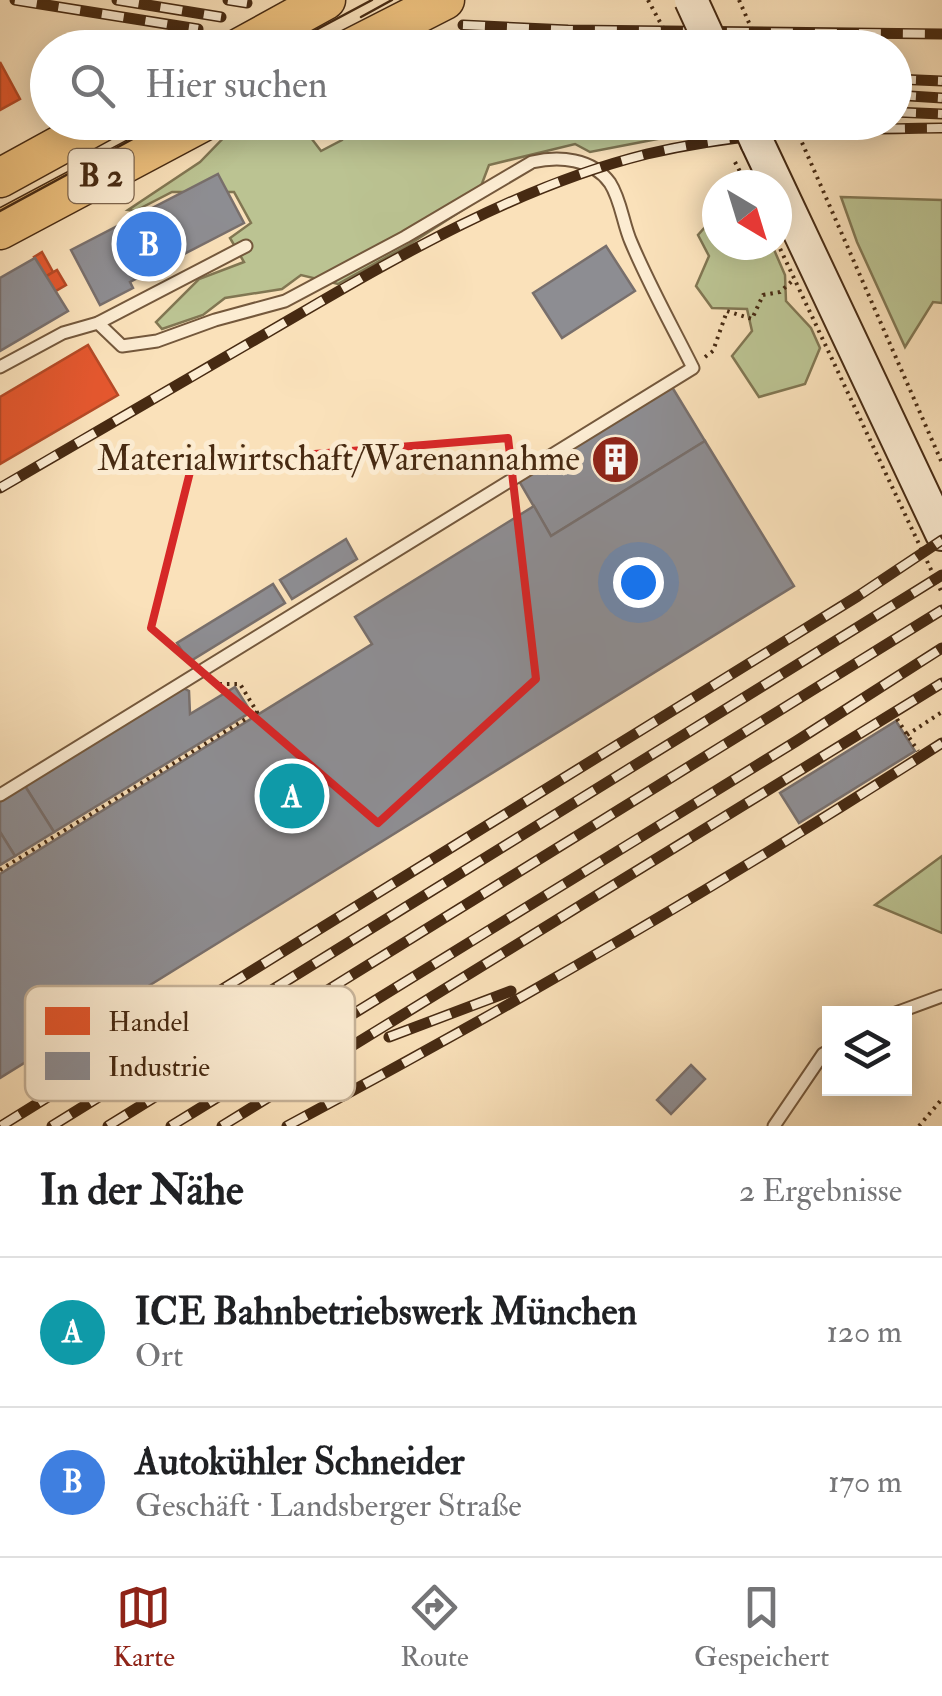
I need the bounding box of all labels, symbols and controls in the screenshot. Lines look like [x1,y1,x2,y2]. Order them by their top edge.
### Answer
search box [30,30,912,140]
icon: search [65,58,120,113]
text: Hier suchen [145,61,328,109]
road number: B 2 [68,149,134,203]
north arrow [702,170,792,260]
pin: B [116,206,182,282]
building icon: Materialwirtschaft/Warenannahme [589,433,641,485]
place label: Materialwirtschaft/Warenannahme [97,437,580,481]
your location [613,557,664,608]
pin: A [260,758,324,834]
legend [25,986,355,1101]
text: Handel [108,1005,189,1040]
map controls [822,1006,912,1096]
button: layers [822,1006,912,1096]
text: Industrie [108,1050,210,1085]
text: In der Nähe [40,1165,244,1217]
text: 2 Ergebnisse [739,1171,902,1211]
text: ICE Bahnbetriebswerk München [135,1288,637,1336]
text: A [62,1312,83,1352]
text: 120 m [826,1312,902,1352]
text: Ort [135,1336,183,1376]
text: Autokühler Schneider [135,1438,465,1486]
text: B [62,1462,83,1502]
text: 170 m [828,1462,902,1502]
text: Geschäft · Landsberger Straße [135,1486,522,1526]
tab: Karte [113,1580,175,1675]
tab: Route [400,1580,469,1675]
tab: Gespeichert [694,1580,829,1675]

